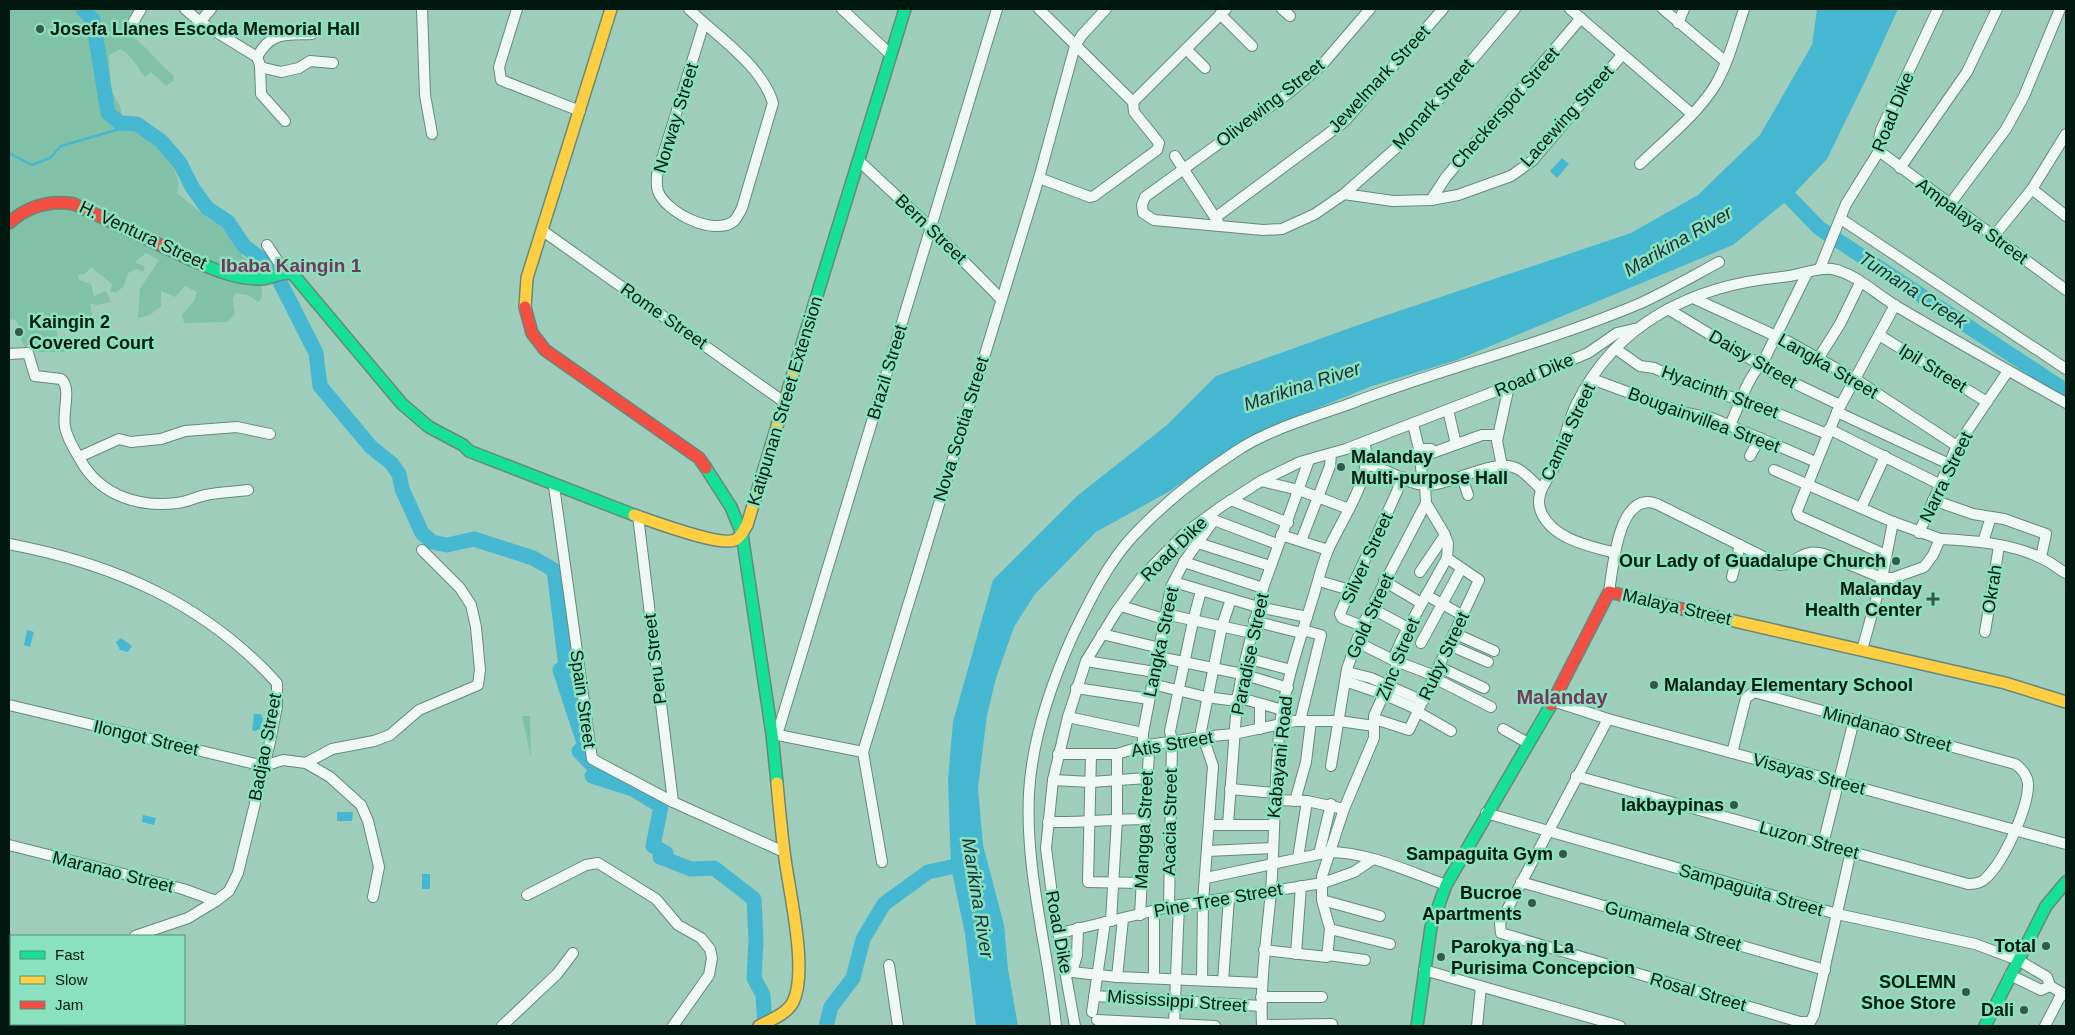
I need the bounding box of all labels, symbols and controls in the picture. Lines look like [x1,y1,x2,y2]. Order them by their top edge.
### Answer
place label: Josefa Llanes Escoda Memorial Hall [50,19,360,39]
street label: Jewelmark Street [1324,21,1434,137]
marker: Josefa Llanes Escoda Memorial Hall [34,23,46,35]
street label: Checkerspot Street [1447,43,1563,173]
street label: Olivewing Street [1212,55,1328,151]
street label: Monark Street [1388,55,1478,153]
street label: Norway Street [650,61,702,175]
street label: Lacewing Street [1516,61,1618,171]
street label: Road Dike [1868,69,1918,155]
street label: Ampalaya Street [1912,174,2032,268]
street label: Bern Street [891,190,971,268]
street label: H. Ventura Street [76,197,210,273]
water label: Marikina River [1620,201,1736,280]
water label: Tumana Creek [1855,247,1972,333]
district label: Ibaba Kaingin 1 [221,255,362,276]
street label: Rome Street [617,279,711,353]
street label: Katipunan Street Extension [744,294,826,508]
place label: Kaingin 2 Covered Court [29,312,154,353]
street label: Brazil Street [863,322,911,422]
marker: Kaingin 2 Covered Court [13,326,25,338]
street label: Daisy Street [1706,326,1800,392]
street label: Langka Street [1774,329,1882,403]
street label: Ipil Street [1895,339,1971,397]
street label: Road Dike [1491,349,1577,401]
street label: Nova Scotia Street [929,354,993,504]
water label: Marikina River [1241,357,1364,415]
street label: Hyacinth Street [1659,362,1781,422]
street label: Camia Street [1537,380,1599,484]
street label: Bougainvillea Street [1625,383,1783,457]
street label: Narra Street [1916,429,1976,525]
place label: Malanday Multi-purpose Hall [1351,447,1508,488]
marker: Malanday Multi-purpose Hall [1335,461,1347,473]
street label: Silver Street [1337,509,1397,607]
street label: Road Dike [1137,513,1211,585]
place label: Our Lady of Guadalupe Church [1619,551,1886,571]
marker: Our Lady of Guadalupe Church [1890,555,1902,567]
street label: Okrah [1978,563,2006,615]
street label: Gold Street [1342,570,1398,662]
place label: Malanday Health Center [1805,579,1922,620]
street label: Langka Street [1140,585,1182,699]
street label: Malaya Street [1621,585,1733,629]
street label: Paradise Street [1227,591,1273,717]
marker: Malanday Health Center [1926,592,1940,606]
street label: Ruby Street [1415,609,1473,703]
street label: Peru Street [640,613,670,705]
street label: Zinc Street [1372,615,1424,703]
street label: Spain Street [566,649,600,749]
place label: Malanday Elementary School [1664,675,1913,695]
marker: Malanday Elementary School [1648,679,1660,691]
district label: Malanday [1516,686,1608,708]
street label: Badjao Street [245,692,285,802]
street label: Kabayani Road [1264,695,1296,819]
street label: Mindanao Street [1821,702,1953,756]
street label: Ilongot Street [92,716,200,760]
street label: Atis Street [1129,727,1215,761]
street label: Visayas Street [1751,749,1867,799]
street label: Acacia Street [1159,768,1181,876]
street label: Mangga Street [1131,771,1157,889]
place label: lakbaypinas [1621,795,1724,815]
marker: lakbaypinas [1728,799,1740,811]
street label: Luzon Street [1757,817,1861,863]
water label: Marikina River [958,836,998,960]
place label: Sampaguita Gym [1406,844,1553,864]
street label: Maranao Street [50,847,176,897]
marker: Sampaguita Gym [1557,848,1569,860]
street label: Sampaguita Street [1677,860,1825,920]
street label: Pine Tree Street [1152,879,1284,921]
place label: Bucroe Apartments [1422,883,1522,924]
street label: Road Dike [1042,889,1076,975]
marker: Bucroe Apartments [1526,897,1538,909]
street label: Gumamela Street [1602,897,1744,955]
legend [10,935,185,1025]
place label: Total [1994,936,2036,956]
place label: Parokya ng La Purisima Concepcion [1451,937,1635,978]
marker: Total [2040,940,2052,952]
text: Fast [55,946,85,963]
marker: Parokya ng La Purisima Concepcion [1435,951,1447,963]
street label: Rosal Street [1648,969,1748,1015]
text: Slow [55,971,88,988]
place label: SOLEMN Shoe Store [1861,972,1956,1013]
street label: Mississippi Street [1106,986,1248,1016]
marker: SOLEMN Shoe Store [1960,986,1972,998]
text: Jam [55,996,83,1013]
place label: Dali [1981,1000,2014,1020]
marker: Dali [2018,1004,2030,1016]

